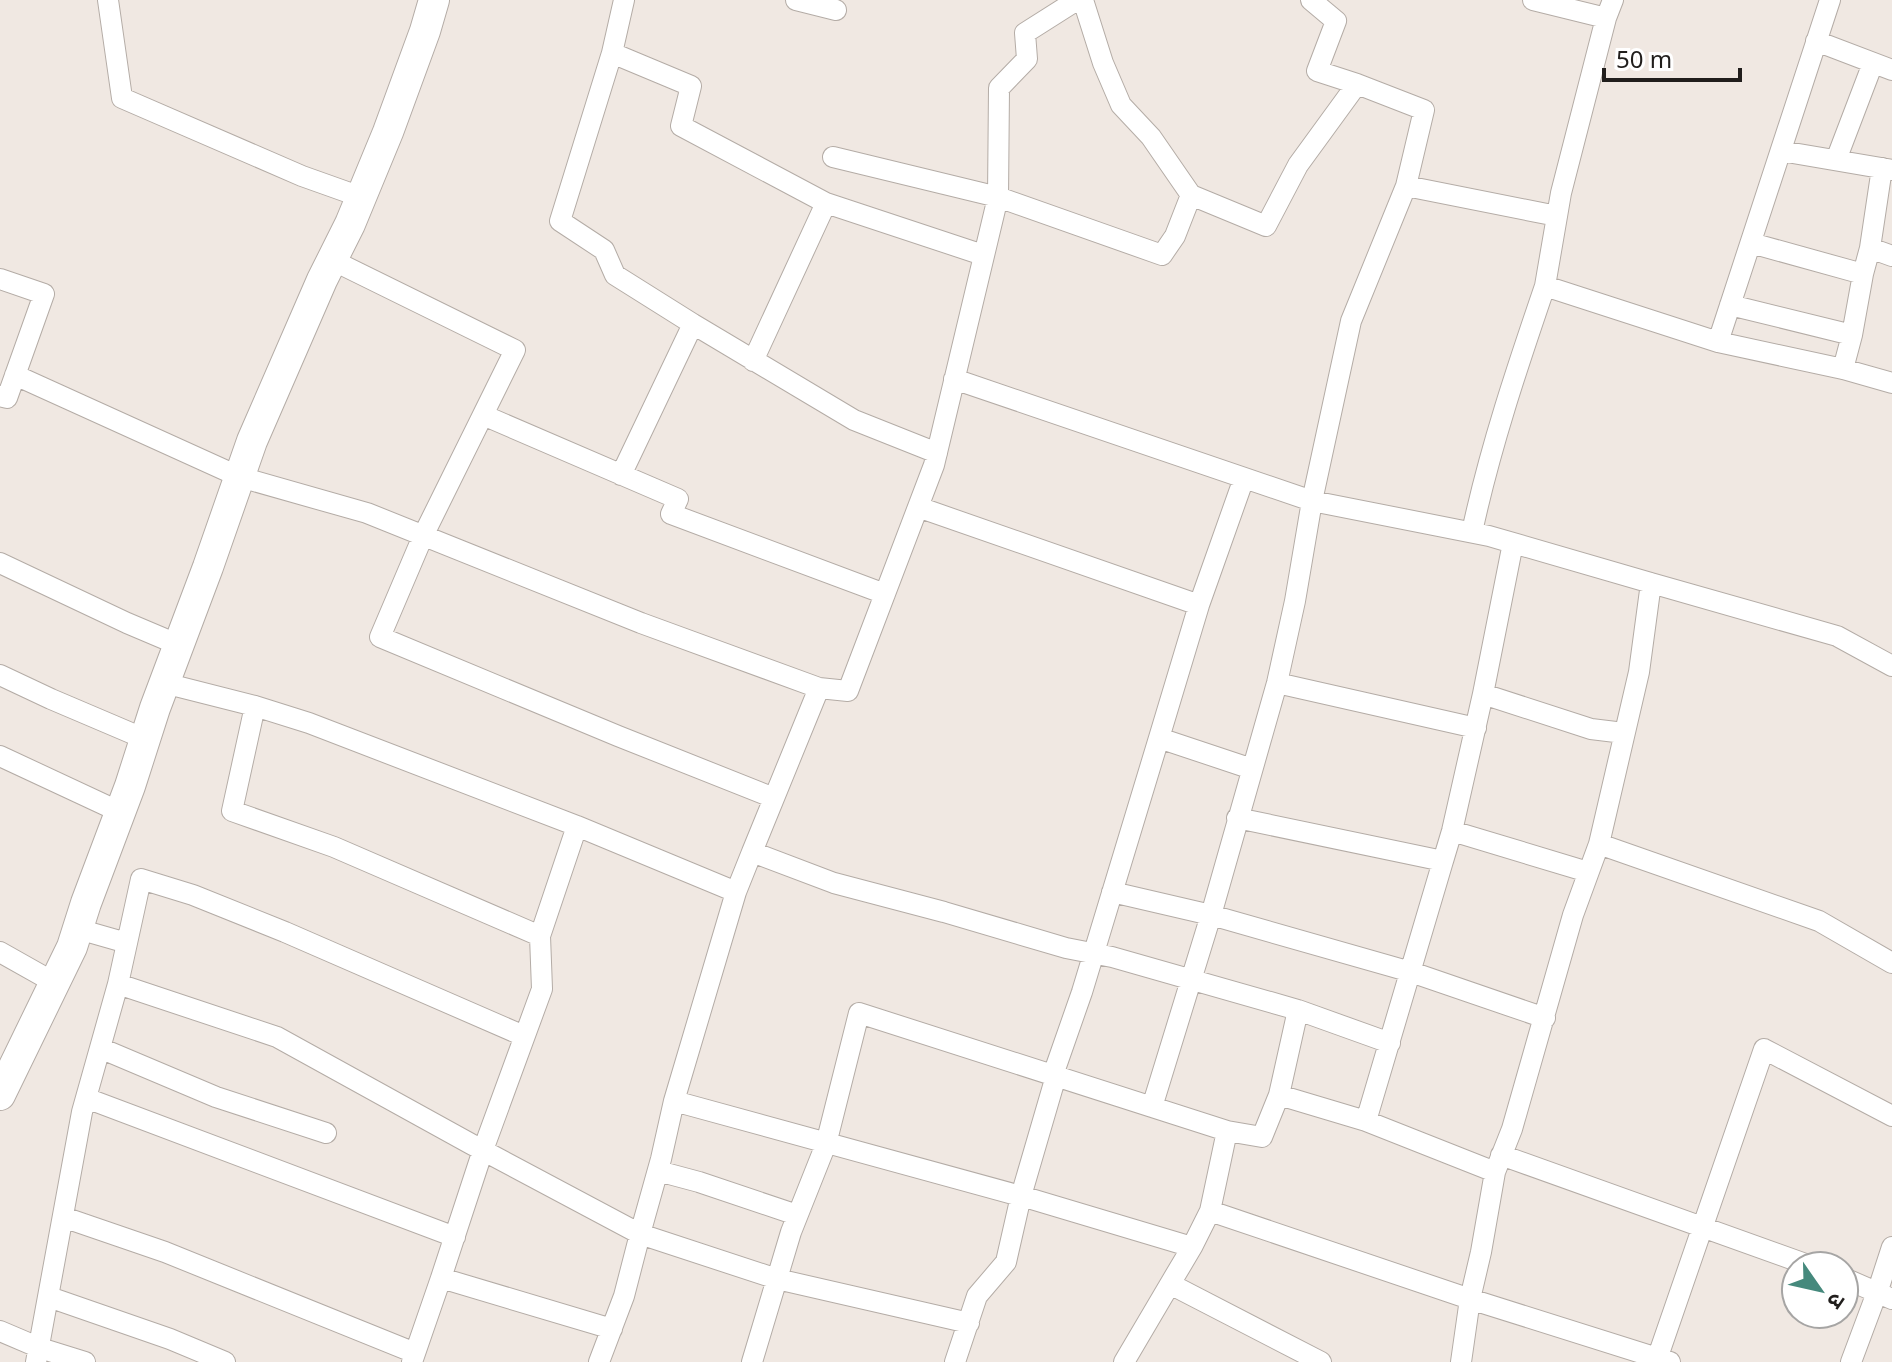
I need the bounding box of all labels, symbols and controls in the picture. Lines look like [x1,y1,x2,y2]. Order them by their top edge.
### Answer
scale bar [1604,32,1740,82]
text: 50 m [1616,42,1672,75]
north arrow [1780,1250,1860,1330]
text: उ [1821,1288,1853,1316]

